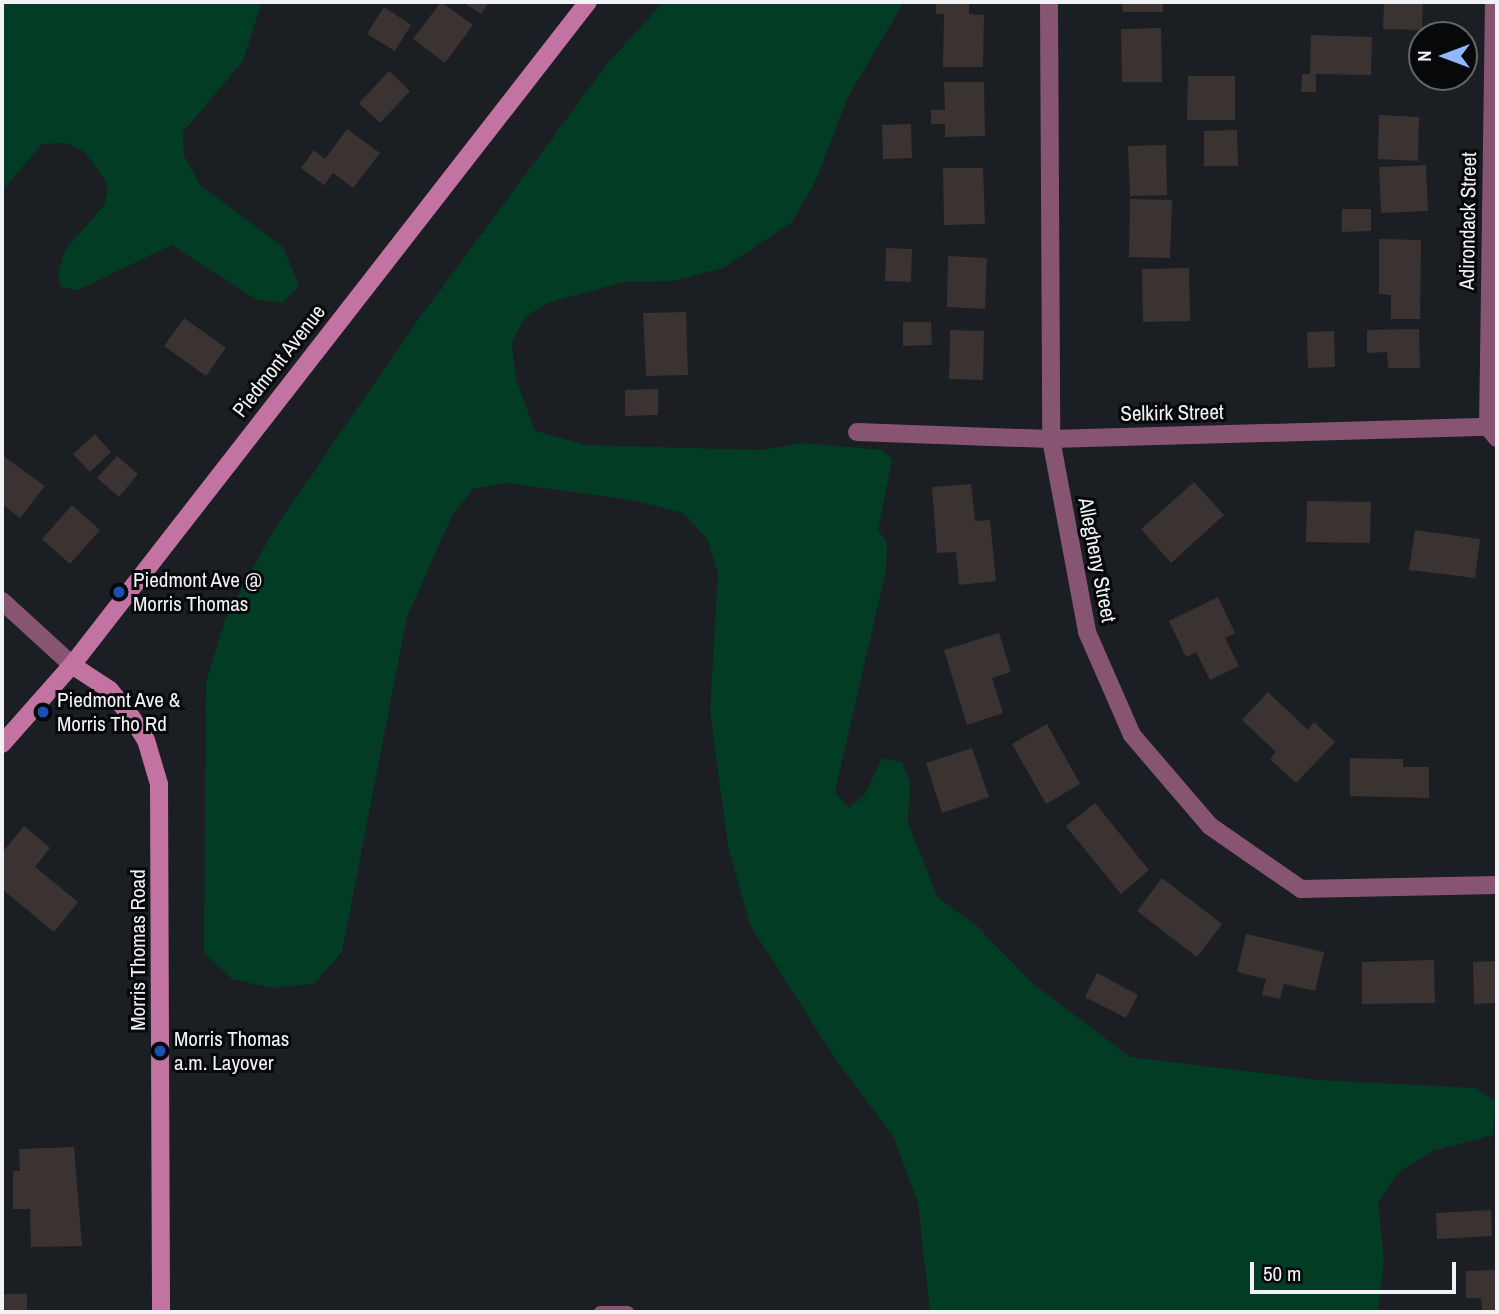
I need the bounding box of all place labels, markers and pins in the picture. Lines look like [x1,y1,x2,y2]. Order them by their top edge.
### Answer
place label: Piedmont Ave @ Morris Thomas [133,567,263,617]
marker: Piedmont Ave @ Morris Thomas [111,584,127,600]
place label: Piedmont Ave & Morris Tho Rd [57,687,181,737]
marker: Piedmont Ave & Morris Tho Rd [35,704,51,720]
place label: Morris Thomas a.m. Layover [174,1026,290,1076]
marker: Morris Thomas a.m. Layover [152,1043,168,1059]

